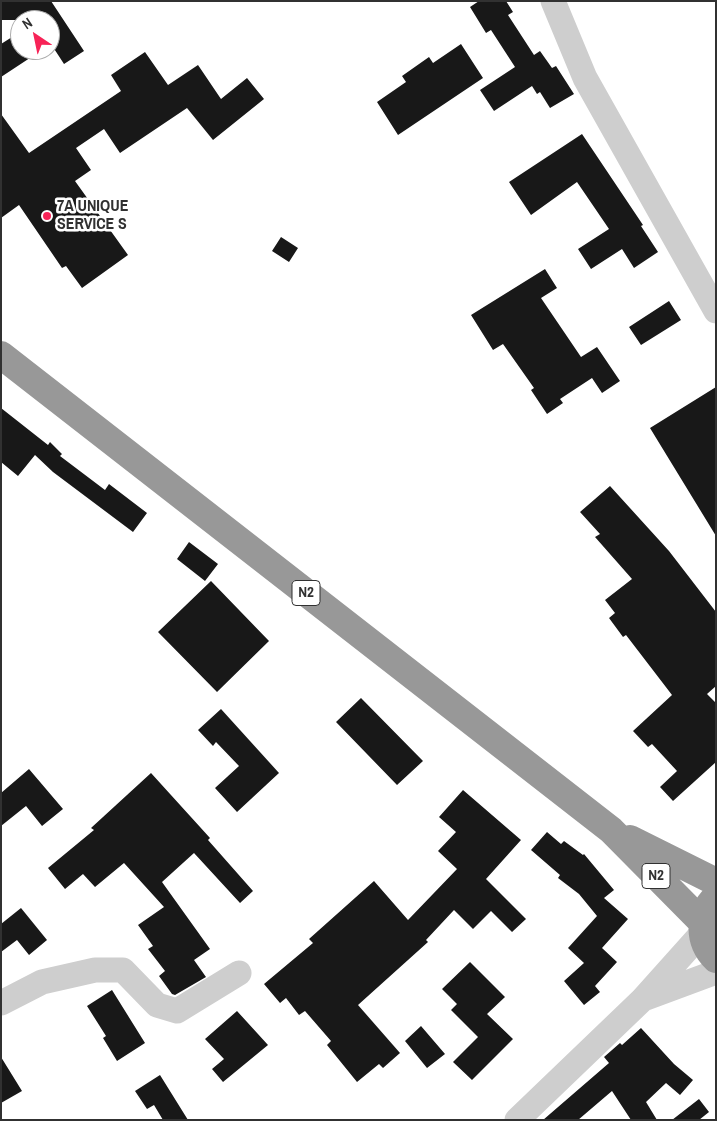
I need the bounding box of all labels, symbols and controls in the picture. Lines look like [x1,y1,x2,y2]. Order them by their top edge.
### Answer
north arrow [10,10,60,60]
text: N [19,14,36,33]
place label: 7A UNIQUE SERVICE S [57,197,128,235]
marker: 7A UNIQUE SERVICE S [41,210,53,222]
road number: N2 [292,580,320,606]
road number: N2 [642,864,670,888]

